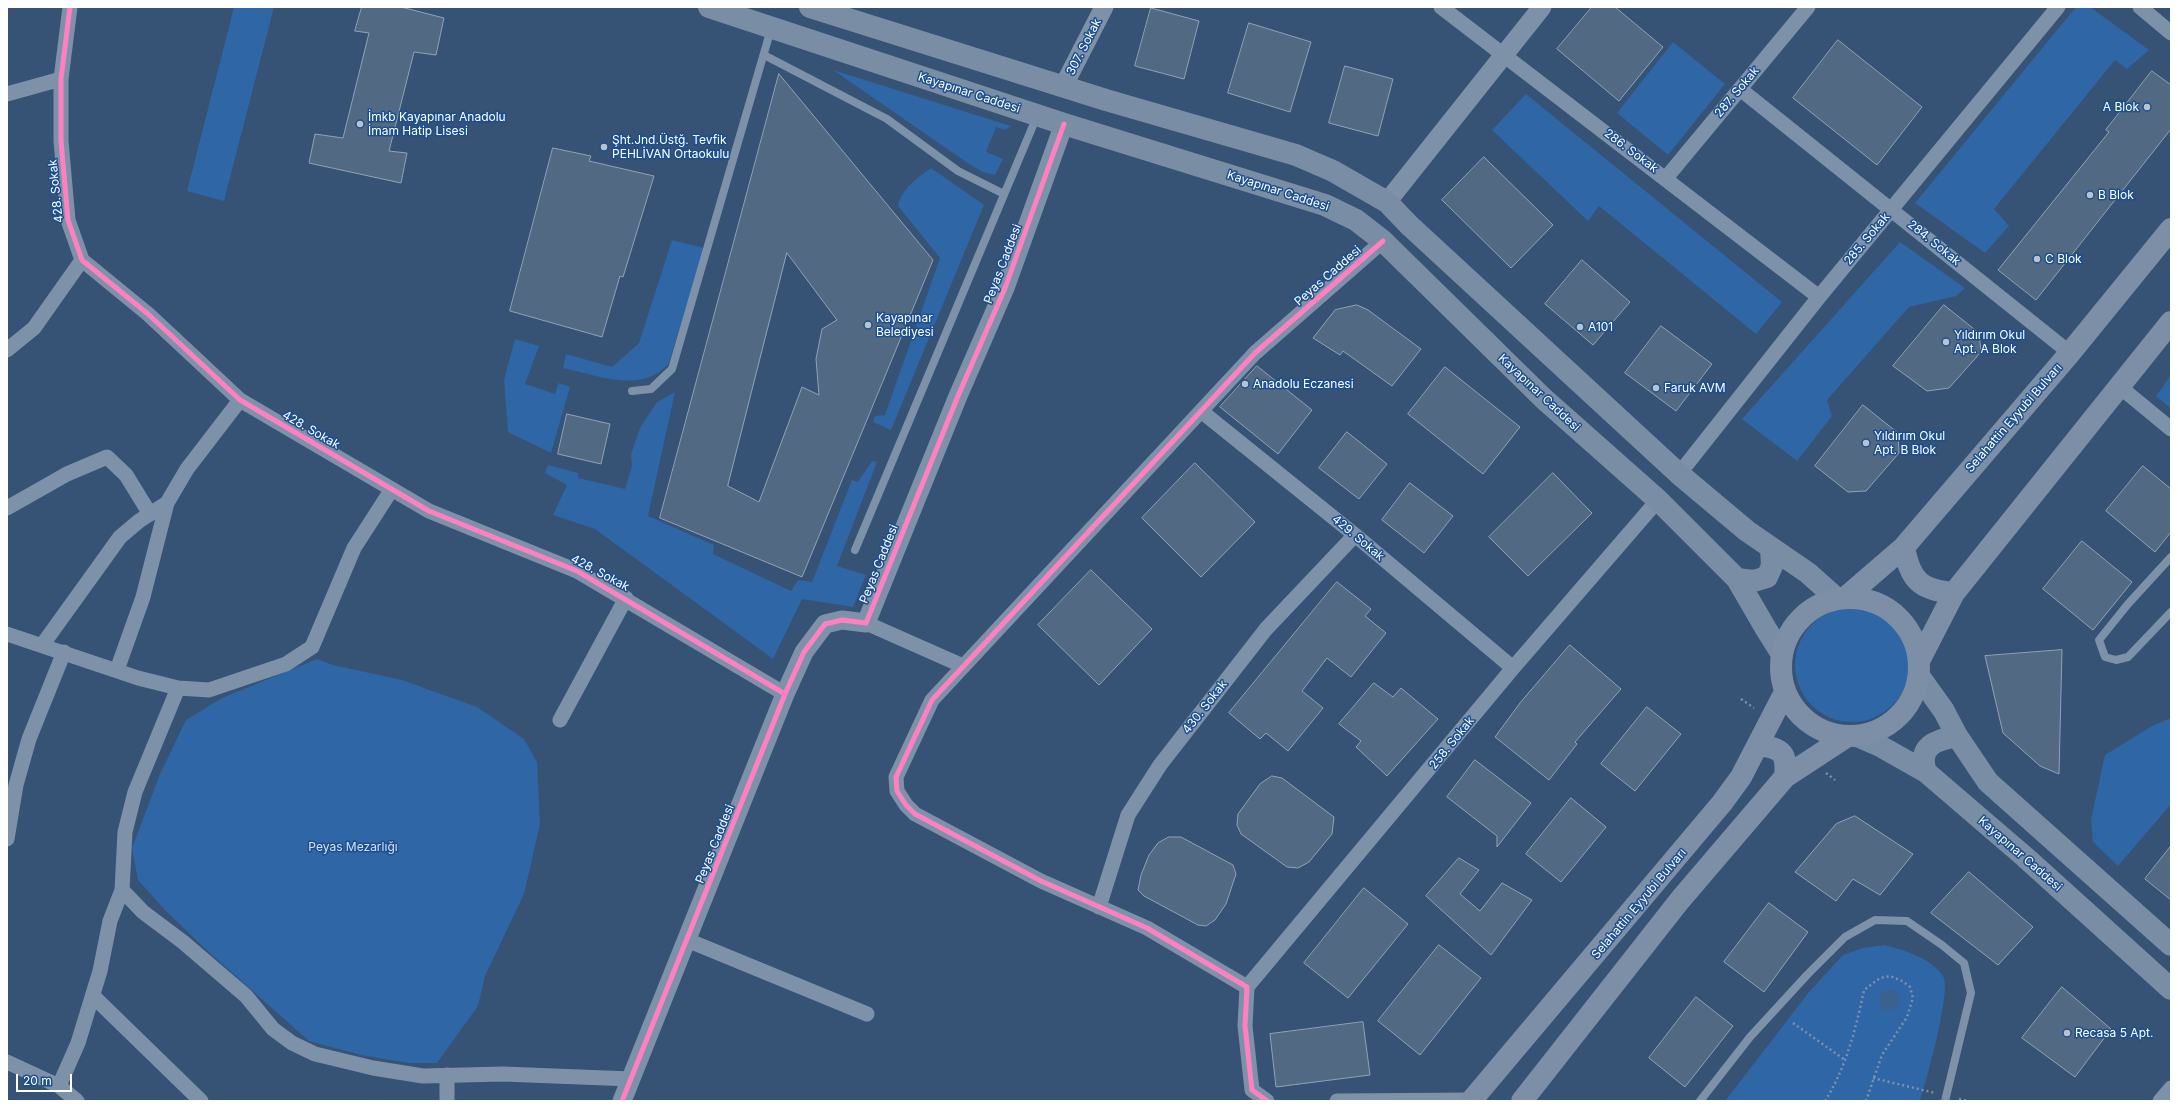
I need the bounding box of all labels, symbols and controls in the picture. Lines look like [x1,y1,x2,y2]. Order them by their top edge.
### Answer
street label: 307. Sokak [1064,16,1104,78]
street label: 287. Sokak [1712,64,1762,120]
street label: Kayapınar Caddesi [916,70,1022,116]
place label: A Blok [2103,100,2139,114]
marker: A Blok [2142,102,2152,112]
place label: İmkb Kayapınar Anadolu İmam Hatip Lisesi [368,110,506,138]
marker: İmkb Kayapınar Anadolu İmam Hatip Lisesi [355,119,365,129]
street label: 286. Sokak [1601,126,1661,176]
place label: Şht.Jnd.Üstğ. Tevfik PEHLİVAN Ortaokulu [612,133,729,161]
marker: Şht.Jnd.Üstğ. Tevfik PEHLİVAN Ortaokulu [599,142,609,152]
street label: 428. Sokak [46,158,66,224]
street label: Kayapınar Caddesi [1225,168,1331,214]
place label: B Blok [2098,188,2134,202]
marker: B Blok [2085,190,2095,200]
street label: 285. Sokak [1841,210,1893,268]
street label: 284. Sokak [1905,217,1963,269]
street label: Peyas Caddesi [981,222,1025,306]
street label: Peyas Caddesi [1292,243,1364,309]
place label: C Blok [2045,252,2082,266]
marker: C Blok [2032,254,2042,264]
place label: Kayapınar Belediyesi [876,311,934,339]
marker: Kayapınar Belediyesi [863,320,873,330]
place label: A101 [1588,320,1613,334]
marker: A101 [1575,322,1585,332]
place label: Yıldırım Okul Apt. A Blok [1954,328,2025,356]
marker: Yıldırım Okul Apt. A Blok [1941,337,1951,347]
street label: Kayapınar Caddesi [1495,351,1583,435]
street label: Selahattin Eyyubi Bulvarı [1963,361,2065,475]
place label: Anadolu Eczanesi [1253,377,1354,391]
marker: Anadolu Eczanesi [1240,379,1250,389]
place label: Faruk AVM [1664,381,1726,395]
marker: Faruk AVM [1651,383,1661,393]
street label: 428. Sokak [280,408,342,452]
place label: Yıldırım Okul Apt. B Blok [1874,429,1945,457]
marker: Yıldırım Okul Apt. B Blok [1861,438,1871,448]
street label: 429. Sokak [1329,512,1387,564]
street label: Peyas Caddesi [857,522,901,606]
street label: 428. Sokak [568,552,632,594]
street label: 430. Sokak [1180,677,1230,737]
street label: 258. Sokak [1426,714,1478,772]
street label: Peyas Caddesi [693,802,737,886]
street label: Kayapınar Caddesi [1975,814,2065,894]
park label: Peyas Mezarlığı [308,840,398,854]
street label: Selahattin Eyyubi Bulvarı [1589,846,1689,962]
place label: Recasa 5 Apt. [2075,1026,2153,1040]
marker: Recasa 5 Apt. [2062,1028,2072,1038]
scale bar [18,1066,74,1092]
text: 20 m [23,1073,52,1088]

